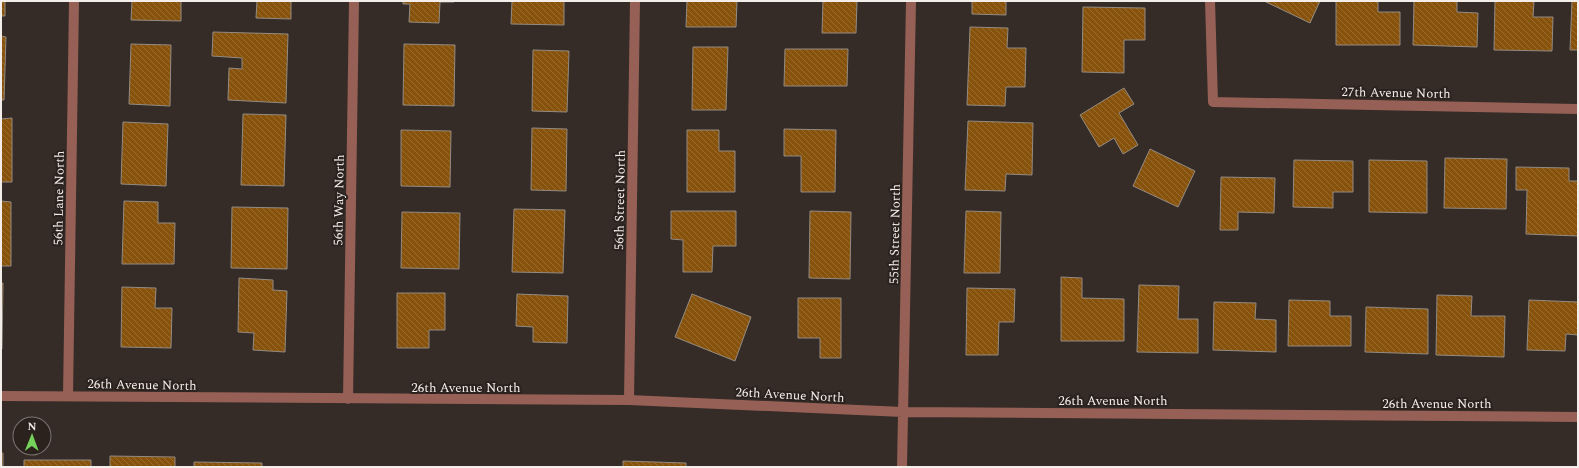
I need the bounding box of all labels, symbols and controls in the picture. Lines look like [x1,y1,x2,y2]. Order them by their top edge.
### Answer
street label: 27th Avenue North [1341,82,1451,104]
street label: 56th Street North [609,149,631,250]
street label: 56th Lane North [48,150,70,246]
street label: 56th Way North [328,154,350,246]
street label: 55th Street North [884,183,906,284]
street label: 26th Avenue North [87,374,197,396]
street label: 26th Avenue North [411,378,521,398]
street label: 26th Avenue North [735,382,845,408]
street label: 26th Avenue North [1058,391,1168,411]
street label: 26th Avenue North [1382,394,1492,414]
north arrow [12,416,52,456]
text: N [28,418,37,435]

